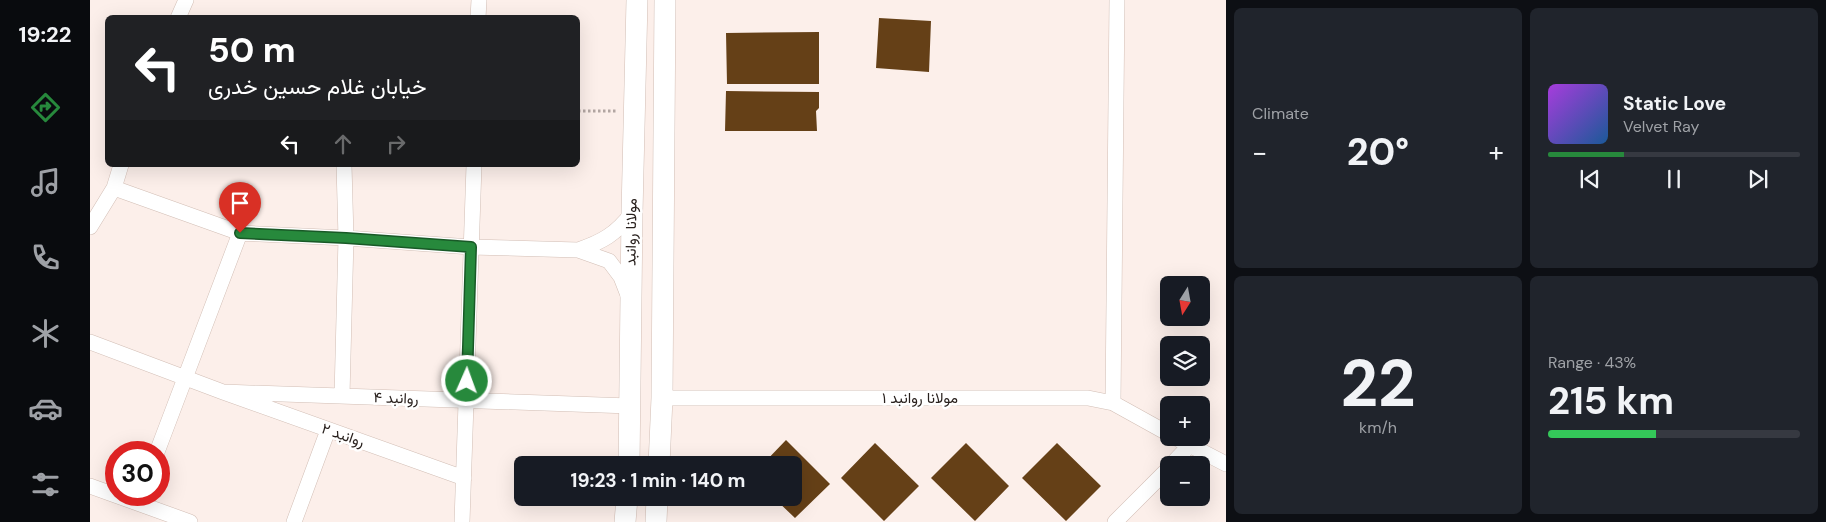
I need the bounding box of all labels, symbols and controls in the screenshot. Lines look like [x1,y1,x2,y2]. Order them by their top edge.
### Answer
text: 19:22 [19,20,71,49]
text: 50 m [208,27,296,73]
icon: left [125,35,190,100]
text: خیابان غلام حسین خدری [208,72,426,101]
icon: directions [28,90,63,125]
text: Static Love [1623,91,1726,116]
text: Climate [1252,103,1309,124]
text: Velvet Ray [1623,116,1699,137]
text: 20° [1347,127,1409,177]
icon: left [276,130,304,158]
icon: ahead [329,130,357,158]
icon: right [382,130,410,158]
text: − [1252,134,1267,171]
text: + [1489,134,1504,171]
icon: music [28,165,63,200]
icon: previous [1576,165,1604,193]
icon: pause [1660,165,1688,193]
icon: next [1744,165,1772,193]
pin [219,182,261,233]
icon: arrive [226,189,254,217]
street label: مولانا روانبد [620,198,642,266]
icon: phone [28,240,63,275]
north arrow [1160,276,1210,326]
map controls [1160,276,1210,506]
icon: climate [28,316,63,351]
button: layers [1160,336,1210,386]
text: 22 [1340,342,1416,426]
text: Range · 43% [1548,352,1636,373]
position arrow [440,354,492,406]
text: 215 km [1548,376,1674,426]
street label: روانبد ۴ [373,387,419,409]
street label: مولانا روانبد ۱ [882,388,958,408]
icon: car [28,391,63,426]
button: + [1160,396,1210,446]
text: km/h [1359,417,1397,438]
street label: روانبد ۲ [319,418,367,452]
speed limit sign: 30 [105,441,170,506]
button: − [1160,456,1210,506]
icon: filters [28,467,63,502]
text: 19:23 · 1 min · 140 m [571,468,745,493]

